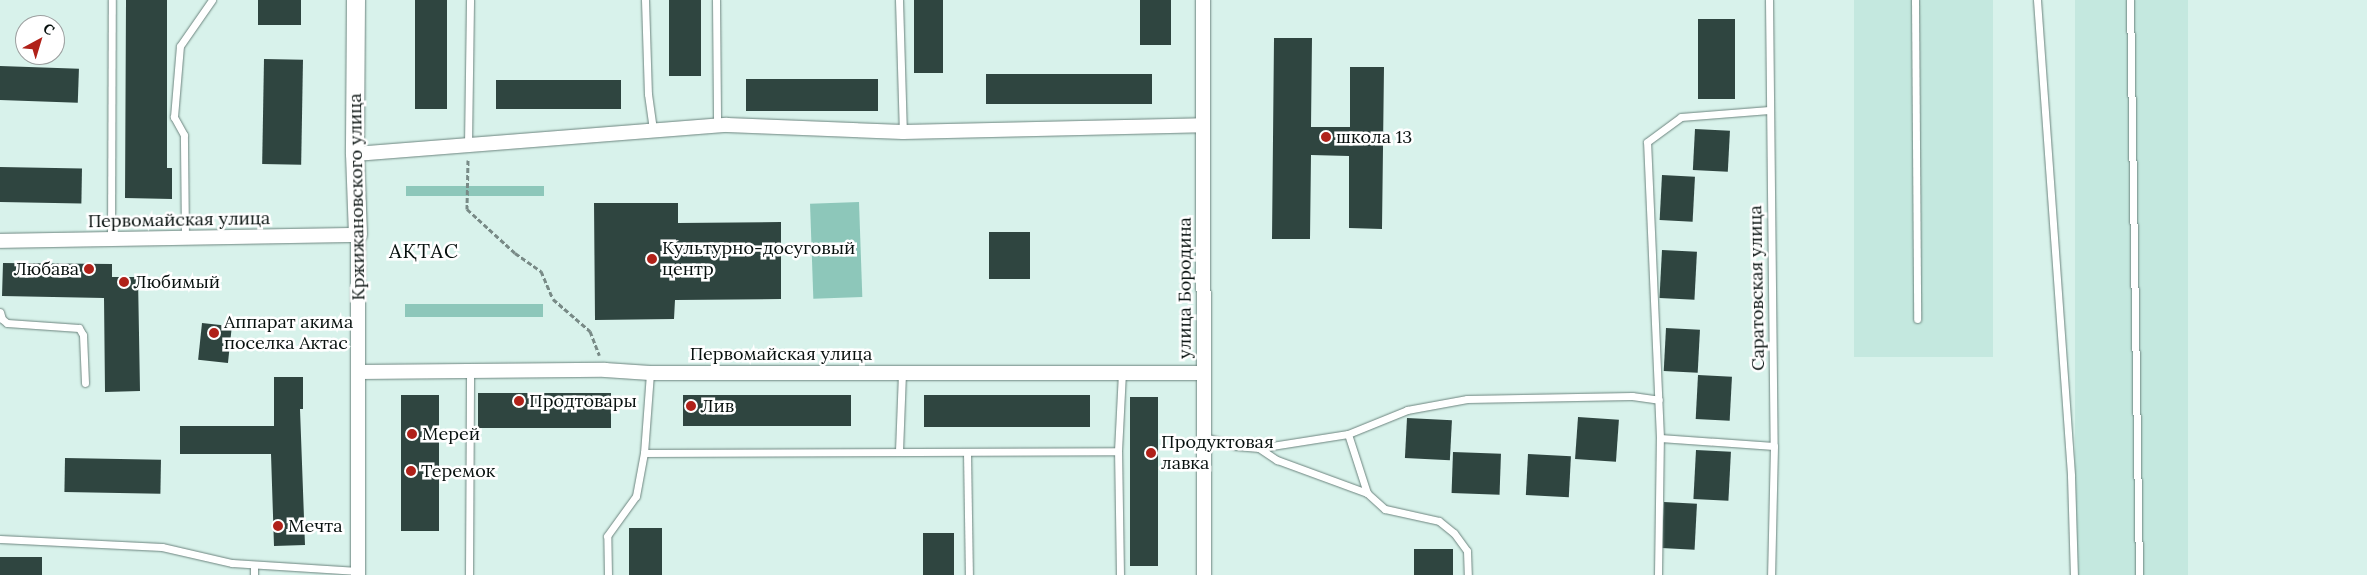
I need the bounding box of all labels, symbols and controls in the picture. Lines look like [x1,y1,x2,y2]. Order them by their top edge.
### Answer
north arrow [15,15,65,65]
text: С [39,19,58,39]
street label: Кржижановского улица [344,93,370,301]
place label: школа 13 [1336,126,1412,148]
marker: школа 13 [1320,131,1332,143]
street label: Саратовская улица [1745,205,1769,371]
street label: Первомайская улица [88,208,270,232]
street label: улица Бородина [1174,217,1196,359]
district label: АҚТАС [388,238,460,262]
place label: Культурно-досуговый центр [662,238,855,280]
marker: Культурно-досуговый центр [646,253,658,265]
place label: Любава [14,258,79,280]
marker: Любава [83,263,95,275]
place label: Любимый [134,271,220,293]
marker: Любимый [118,276,130,288]
place label: Аппарат акима поселка Актас [224,312,353,354]
marker: Аппарат акима поселка Актас [208,327,220,339]
street label: Первомайская улица [690,343,872,365]
place label: Продтовары [529,390,637,412]
marker: Продтовары [513,395,525,407]
place label: Лив [701,395,734,417]
marker: Лив [685,400,697,412]
place label: Мерей [422,423,480,445]
marker: Мерей [406,428,418,440]
place label: Продуктовая лавка [1161,432,1274,474]
marker: Продуктовая лавка [1145,447,1157,459]
place label: Теремок [421,460,495,482]
marker: Теремок [405,465,417,477]
place label: Мечта [288,515,343,537]
marker: Мечта [272,520,284,532]

